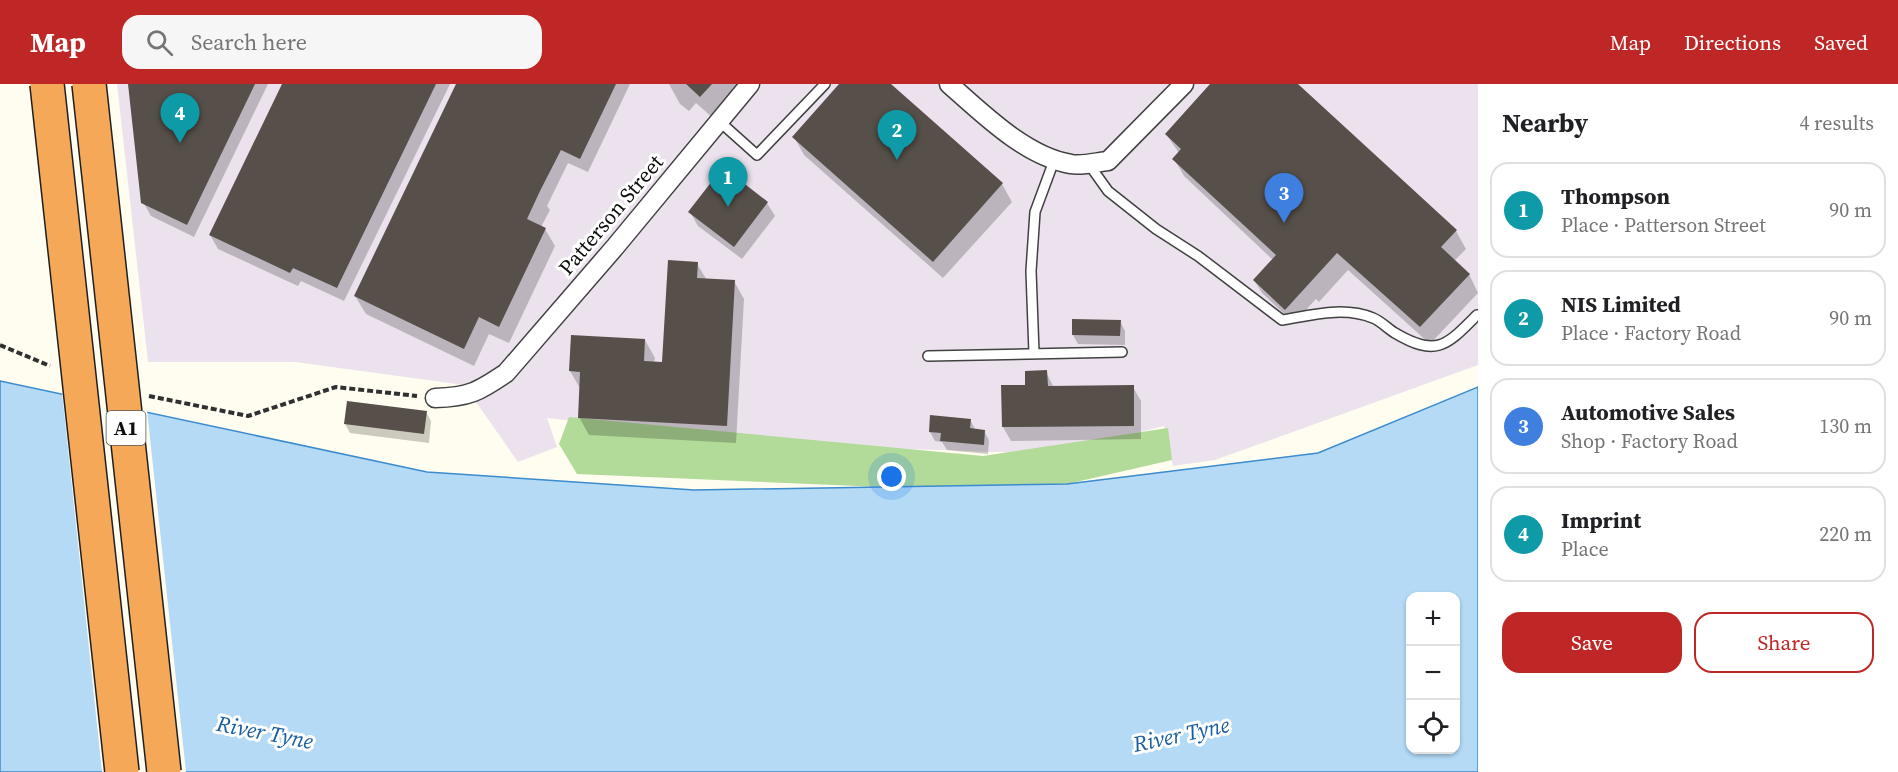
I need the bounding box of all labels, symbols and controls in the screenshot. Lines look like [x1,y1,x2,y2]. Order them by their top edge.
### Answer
search box [122,15,542,69]
text: Map [30,23,86,61]
icon: search [143,26,176,59]
text: Search here [191,27,307,57]
text: Map [1610,28,1651,57]
text: Directions [1684,28,1781,57]
text: Saved [1814,28,1868,57]
pin: 4 [160,94,200,143]
text: Nearby [1502,105,1588,141]
text: 4 results [1799,109,1874,137]
pin: 2 [878,110,916,160]
street label: Patterson Street [552,148,670,281]
pin: 1 [708,158,748,207]
pin: 3 [1264,174,1304,223]
text: Thompson [1561,181,1670,211]
text: 1 [1518,196,1529,224]
text: 90 m [1829,196,1872,224]
text: Place · Patterson Street [1561,211,1766,239]
text: NIS Limited [1561,289,1681,319]
text: 2 [1518,304,1529,332]
text: 90 m [1829,304,1872,332]
text: Place · Factory Road [1561,319,1741,347]
text: Automotive Sales [1561,397,1735,427]
road number: A1 [106,411,146,445]
text: 3 [1518,412,1529,440]
text: 130 m [1819,412,1872,440]
text: Shop · Factory Road [1561,427,1738,455]
your location [877,462,906,491]
text: Imprint [1561,505,1641,535]
text: 4 [1518,520,1529,548]
text: 220 m [1819,520,1872,548]
text: Place [1561,535,1609,563]
map controls [1406,592,1460,754]
button: + [1406,592,1460,646]
button: Save [1502,612,1682,673]
button: Share [1694,612,1874,673]
button: − [1406,646,1460,700]
button: locate [1406,700,1460,754]
water label: River Tyne [213,708,316,756]
water label: River Tyne [1129,709,1232,759]

